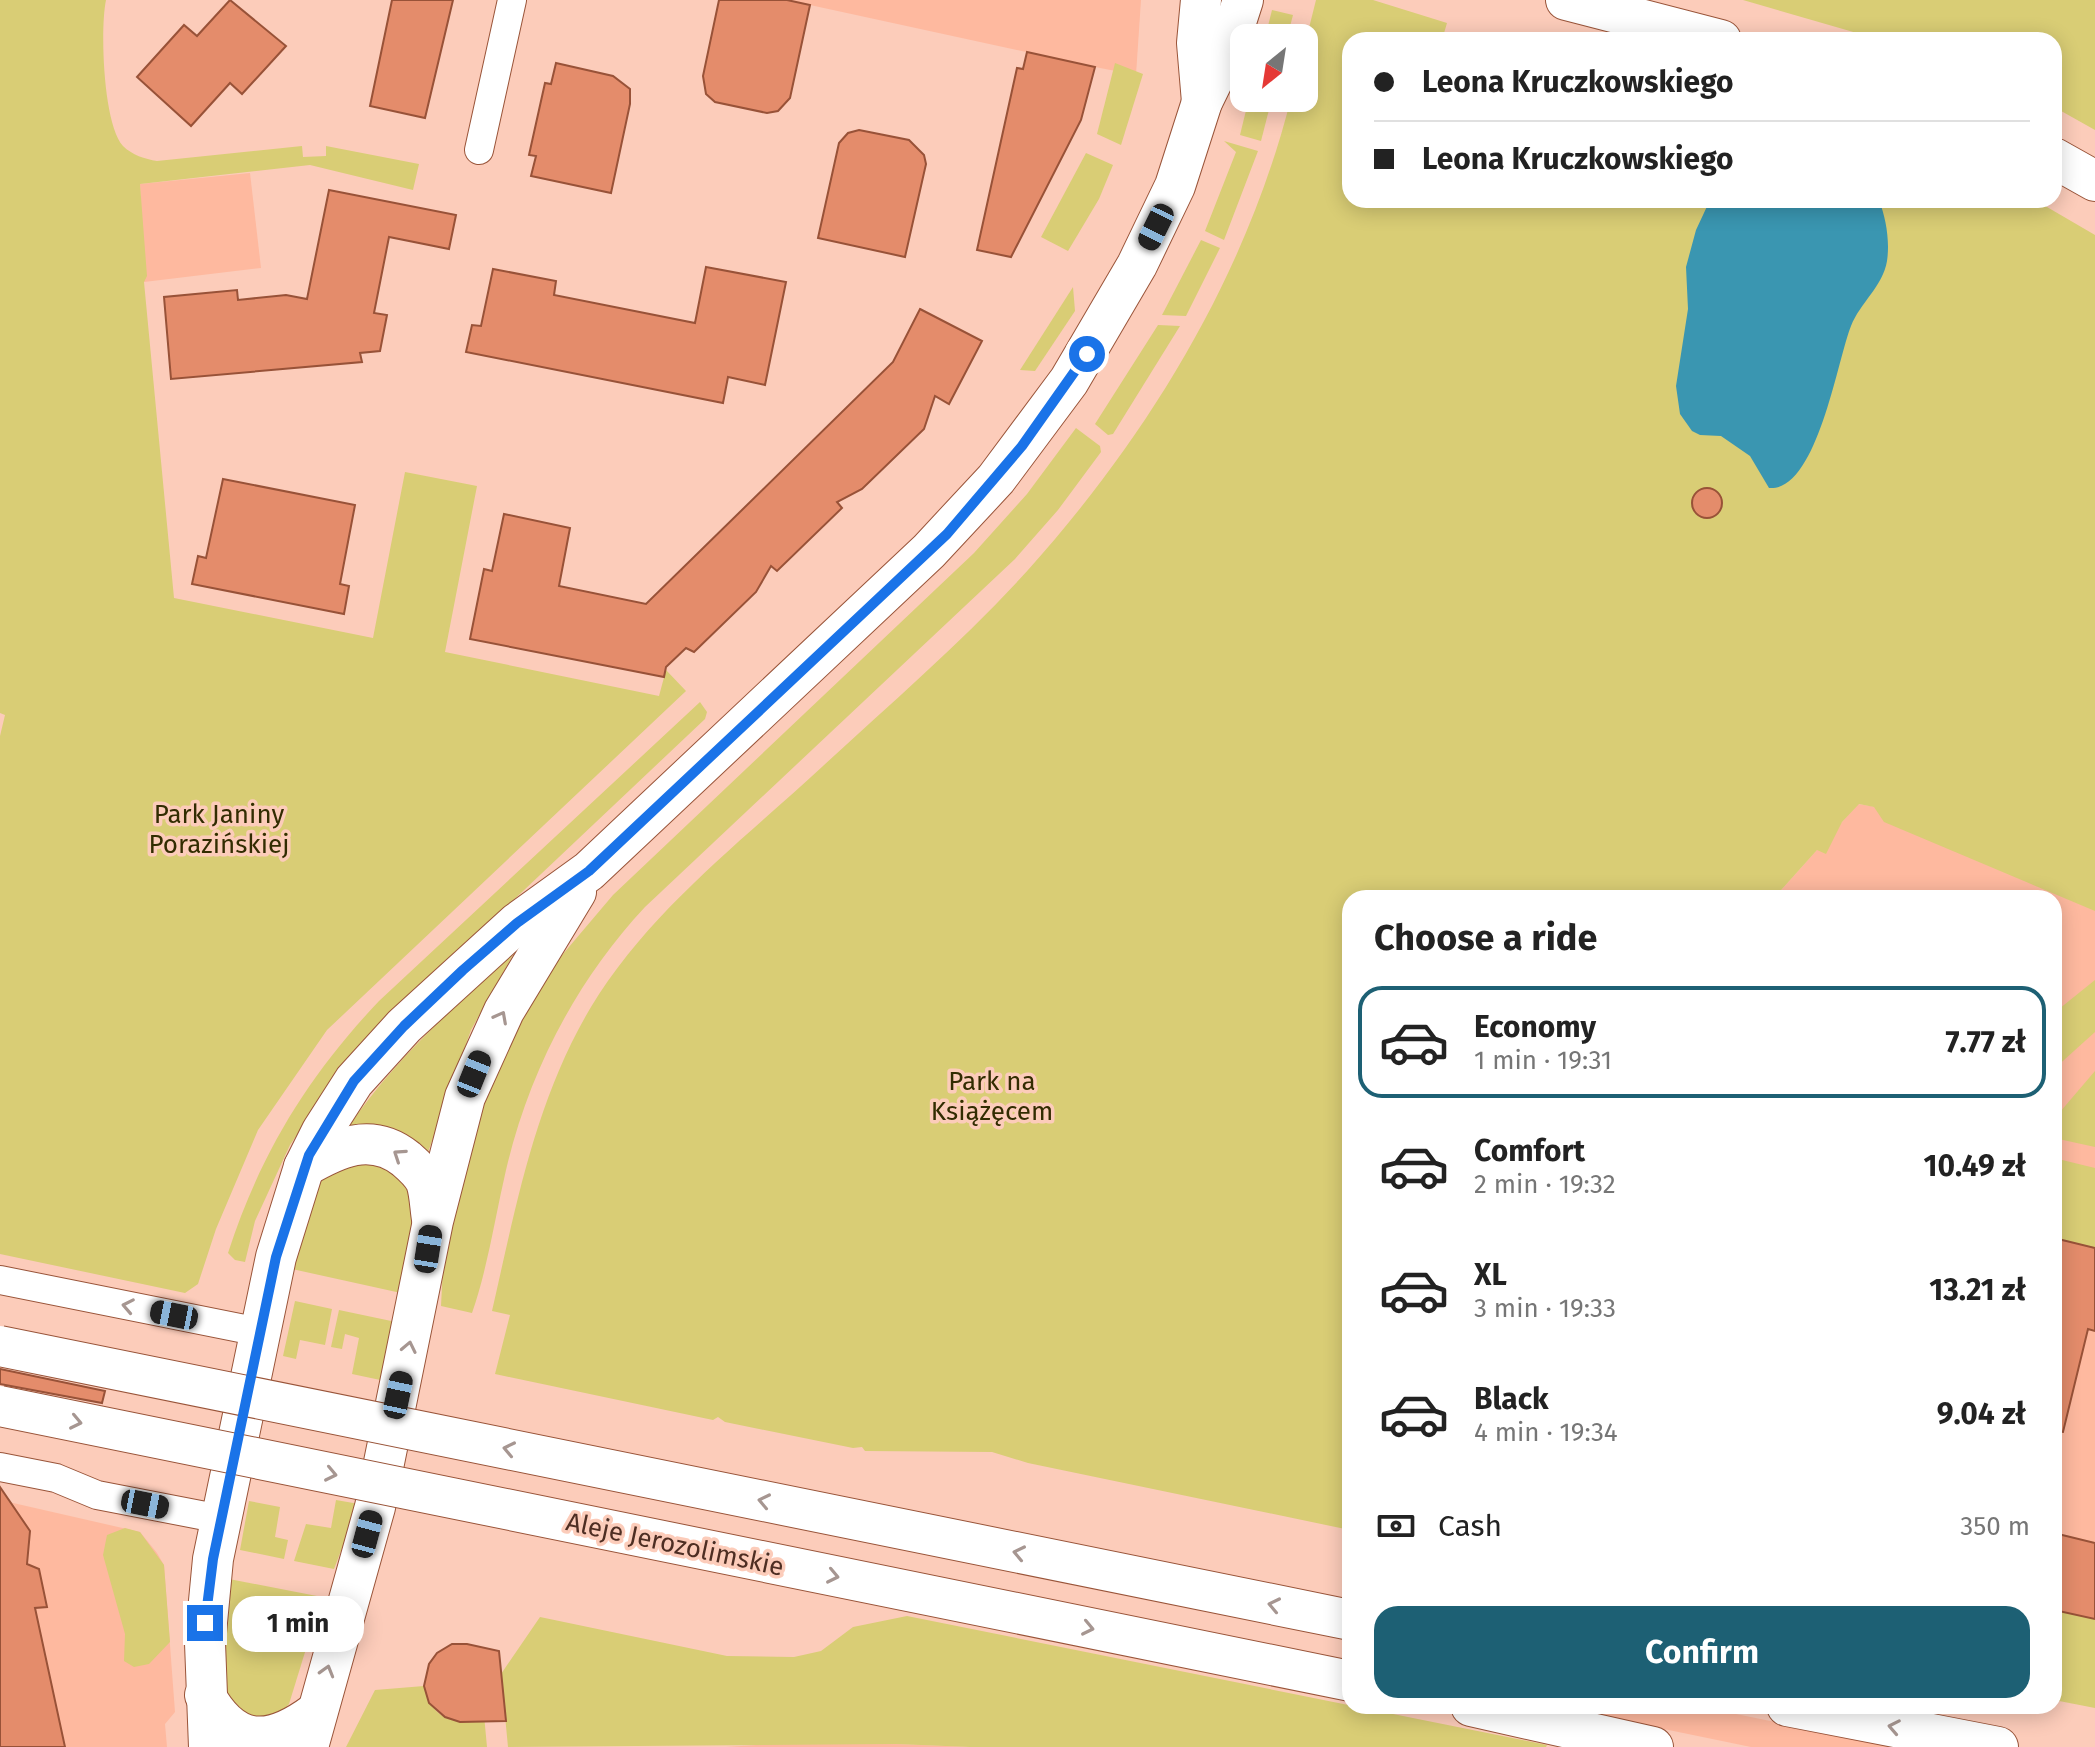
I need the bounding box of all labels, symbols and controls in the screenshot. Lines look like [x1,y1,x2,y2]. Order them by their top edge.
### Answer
north arrow [1230,24,1318,112]
map controls [1230,24,1318,112]
text: Leona Kruczkowskiego [1422,64,1734,100]
text: Leona Kruczkowskiego [1422,141,1734,177]
car [1135,200,1177,254]
route start [1069,336,1105,372]
park label: Park Janiny Porazińskiej [149,799,289,860]
text: Choose a ride [1374,916,1597,960]
icon: car [1378,1006,1450,1078]
text: Economy [1474,1009,1596,1045]
one-way arrow [491,1011,506,1026]
text: 7.77 zł [1945,1024,2026,1060]
text: 1 min · 19:31 [1474,1045,1612,1076]
car [454,1047,494,1101]
park label: Park na Książęcem [931,1066,1053,1127]
icon: car [1378,1130,1450,1202]
text: Comfort [1474,1133,1585,1169]
text: 10.49 zł [1924,1148,2026,1184]
one-way arrow [394,1150,408,1165]
text: 2 min · 19:32 [1474,1169,1616,1200]
car [412,1223,444,1275]
icon: car [1378,1254,1450,1326]
text: XL [1474,1257,1507,1293]
text: 13.21 zł [1929,1272,2026,1308]
text: 3 min · 19:33 [1474,1293,1616,1324]
one-way arrow [121,1298,135,1315]
car [148,1299,200,1331]
one-way arrow [400,1341,417,1355]
car [381,1369,415,1421]
icon: car [1378,1378,1450,1450]
text: Black [1474,1381,1549,1417]
text: 9.04 zł [1937,1396,2026,1432]
one-way arrow [69,1413,83,1430]
text: 4 min · 19:34 [1474,1417,1618,1448]
one-way arrow [503,1441,516,1458]
one-way arrow [324,1465,337,1482]
car [119,1488,171,1520]
one-way arrow [757,1493,771,1510]
icon: cash [1374,1504,1418,1548]
street label: Aleje Jerozolimskie [563,1506,787,1583]
car [349,1508,385,1560]
text: Cash [1438,1508,1502,1544]
text: 350 m [1960,1511,2030,1542]
one-way arrow [1012,1545,1026,1562]
one-way arrow [826,1567,839,1584]
callout: 1 min [233,1595,365,1651]
one-way arrow [1267,1597,1281,1614]
route end [187,1605,223,1641]
button: Confirm [1374,1606,2030,1698]
text: 1 min [267,1608,329,1639]
one-way arrow [1080,1619,1094,1636]
one-way arrow [318,1665,334,1679]
one-way arrow [1887,1719,1901,1736]

